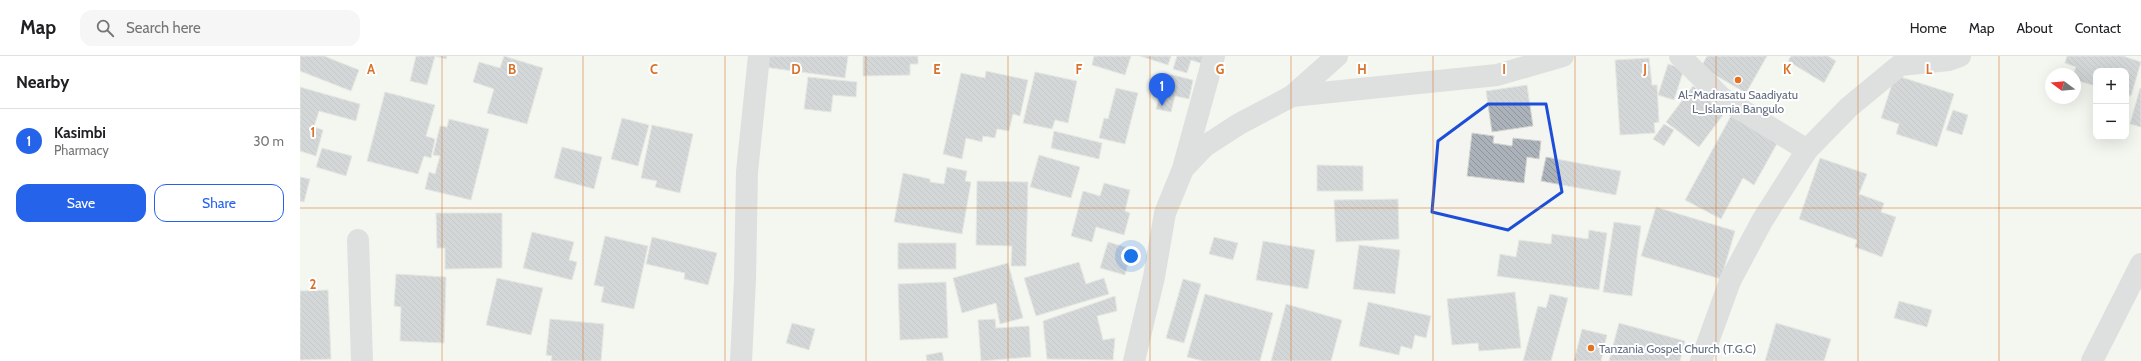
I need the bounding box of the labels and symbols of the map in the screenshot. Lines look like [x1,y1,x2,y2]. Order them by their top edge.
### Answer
text: A [367,61,376,77]
text: B [508,61,516,77]
text: C [650,61,658,77]
text: D [791,61,801,77]
text: E [933,61,941,77]
text: F [1076,61,1083,77]
text: G [1216,61,1225,77]
text: H [1357,61,1367,77]
text: I [1502,61,1506,77]
text: J [1642,61,1647,77]
text: K [1783,61,1792,77]
text: L [1926,61,1933,77]
north arrow [2045,68,2081,104]
pin: 1 [1149,73,1175,106]
marker: Al-Madrasatu Saadiyatu L_Islamia Bangulo [1733,75,1743,85]
place label: Al-Madrasatu Saadiyatu L_Islamia Bangulo [1678,87,1798,116]
text: 1 [311,124,315,140]
your location [1121,246,1141,266]
text: 2 [310,276,317,292]
place label: Tanzania Gospel Church (T.G.C) [1599,341,1756,356]
marker: Tanzania Gospel Church (T.G.C) [1586,343,1596,353]

